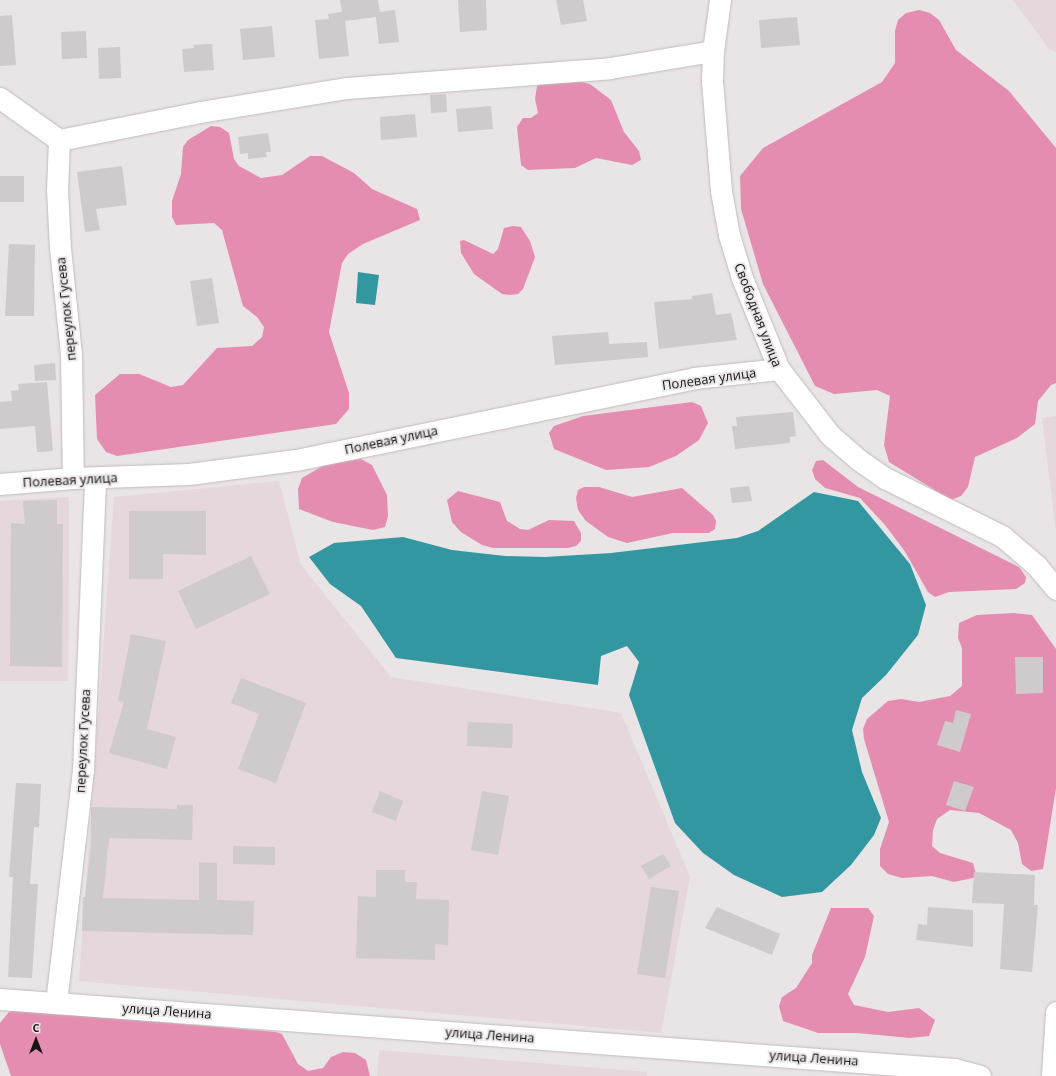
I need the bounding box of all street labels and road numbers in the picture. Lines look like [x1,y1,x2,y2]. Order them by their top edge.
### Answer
street label: переулок Гусева [53,256,79,362]
street label: Свободная улица [731,261,785,369]
street label: Полевая улица [661,365,757,393]
street label: Полевая улица [343,423,439,457]
street label: Полевая улица [22,470,118,490]
street label: переулок Гусева [72,689,94,793]
street label: улица Ленина [122,1000,212,1022]
street label: улица Ленина [445,1024,535,1046]
street label: улица Ленина [769,1047,859,1069]

